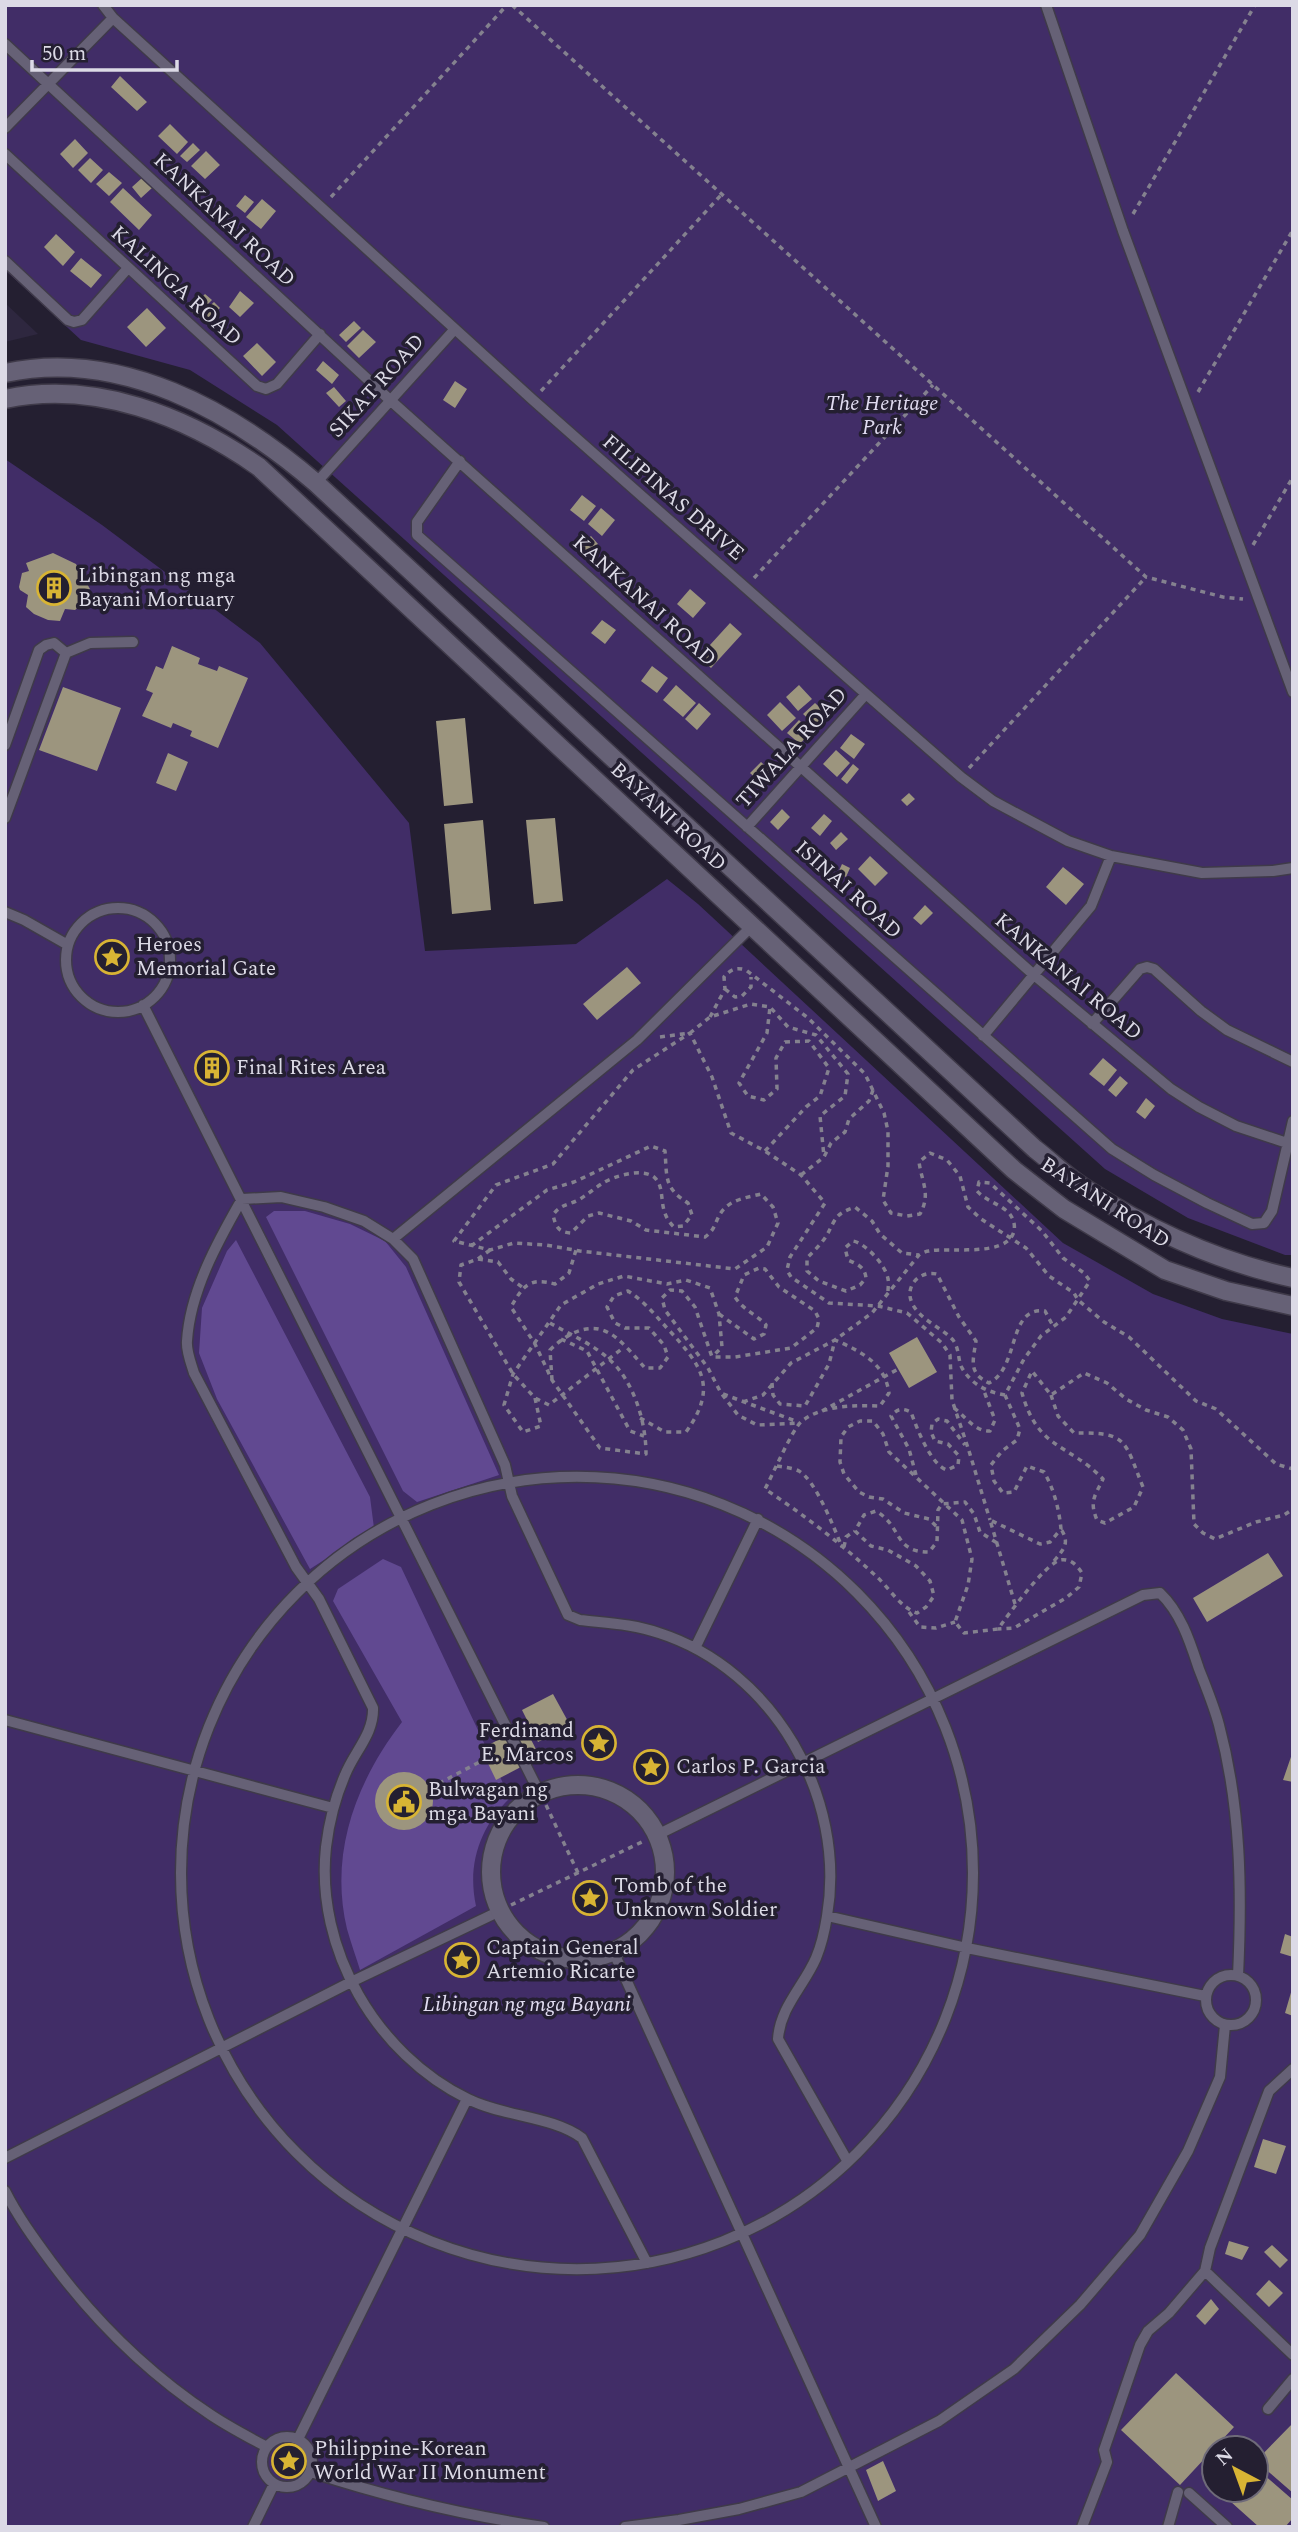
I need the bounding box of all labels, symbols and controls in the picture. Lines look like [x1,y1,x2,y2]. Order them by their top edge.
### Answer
scale bar [32,28,177,72]
text: 50 m [42,38,86,70]
street label: KANKANAI ROAD [146,145,302,295]
street label: KALINGA ROAD [103,218,249,354]
street label: SIKAT ROAD [321,327,433,445]
park label: The Heritage Park [826,388,938,444]
street label: FILIPINAS DRIVE [595,427,751,569]
street label: KANKANAI ROAD [565,527,723,675]
place label: Libingan ng mga Bayani Mortuary [78,560,236,616]
building icon: Libingan ng mga Bayani Mortuary [35,569,73,607]
street label: TIWALA ROAD [729,680,855,816]
street label: BAYANI ROAD [603,755,733,879]
street label: ISINAI ROAD [787,833,909,947]
street label: KANKANAI ROAD [987,905,1149,1049]
place label: Heroes Memorial Gate [136,929,276,985]
place icon: Heroes Memorial Gate [93,938,131,976]
building icon: Final Rites Area [193,1049,231,1087]
place label: Final Rites Area [236,1052,387,1084]
street label: BAYANI ROAD [1034,1149,1176,1257]
place label: Ferdinand E. Marcos [479,1715,574,1771]
place icon: Ferdinand E. Marcos [580,1724,618,1762]
place icon: Carlos P. Garcia [632,1748,670,1786]
place label: Carlos P. Garcia [676,1751,826,1783]
place label: Bulwagan ng mga Bayani [428,1774,548,1830]
public building icon: Bulwagan ng mga Bayani [385,1783,423,1821]
place label: Tomb of the Unknown Soldier [614,1870,777,1926]
place icon: Tomb of the Unknown Soldier [571,1879,609,1917]
place label: Captain General Artemio Ricarte [486,1932,639,1988]
place icon: Captain General Artemio Ricarte [443,1941,481,1979]
park label: Libingan ng mga Bayani [423,1989,631,2021]
place label: Philippine-Korean World War II Monument [314,2433,546,2489]
north arrow [1200,2434,1270,2504]
text: N [1209,2441,1240,2473]
place icon: Philippine-Korean World War II Monument [270,2442,308,2480]

